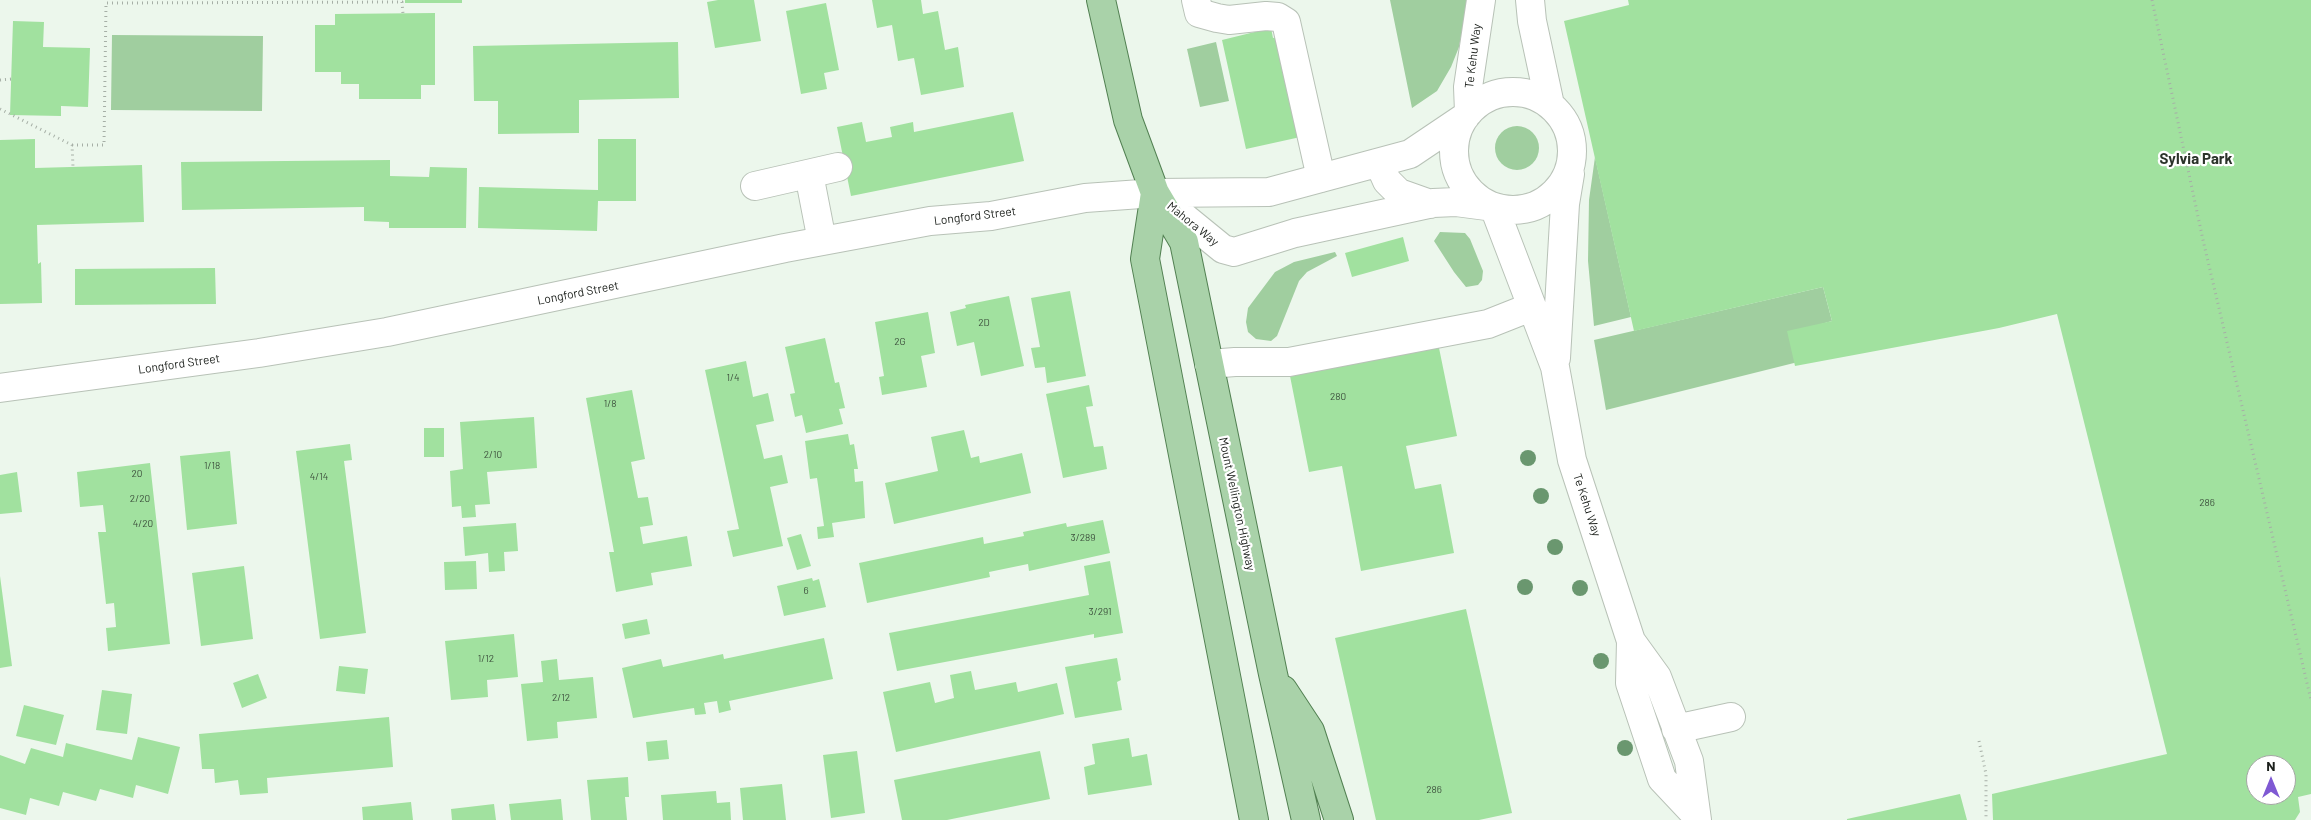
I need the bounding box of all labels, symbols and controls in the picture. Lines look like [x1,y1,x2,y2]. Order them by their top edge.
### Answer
street label: Te Kehu Way [1462,23,1484,89]
district label: Sylvia Park [2159,150,2233,168]
street label: Mahora Way [1164,199,1222,249]
street label: Longford Street [933,204,1017,228]
street label: Longford Street [536,278,620,308]
house number: 2D [978,317,990,329]
house number: 2G [894,336,906,348]
street label: Longford Street [137,351,221,377]
house number: 1/4 [726,372,740,384]
house number: 280 [1330,391,1346,403]
house number: 1/8 [604,398,616,410]
street label: Mount Wellington Highway [1216,436,1258,572]
house number: 2/10 [484,449,502,461]
house number: 1/18 [204,460,220,472]
house number: 20 [131,468,143,480]
house number: 4/14 [310,471,328,483]
street label: Te Kehu Way [1570,472,1604,538]
house number: 2/20 [130,493,150,505]
house number: 286 [2199,497,2215,509]
house number: 4/20 [133,518,153,530]
house number: 3/289 [1071,532,1095,544]
house number: 6 [803,585,809,597]
house number: 3/291 [1088,606,1112,618]
house number: 1/12 [478,653,494,665]
house number: 2/12 [552,692,570,704]
north arrow [2246,755,2296,805]
text: N [2266,757,2276,774]
house number: 286 [1426,784,1442,796]

